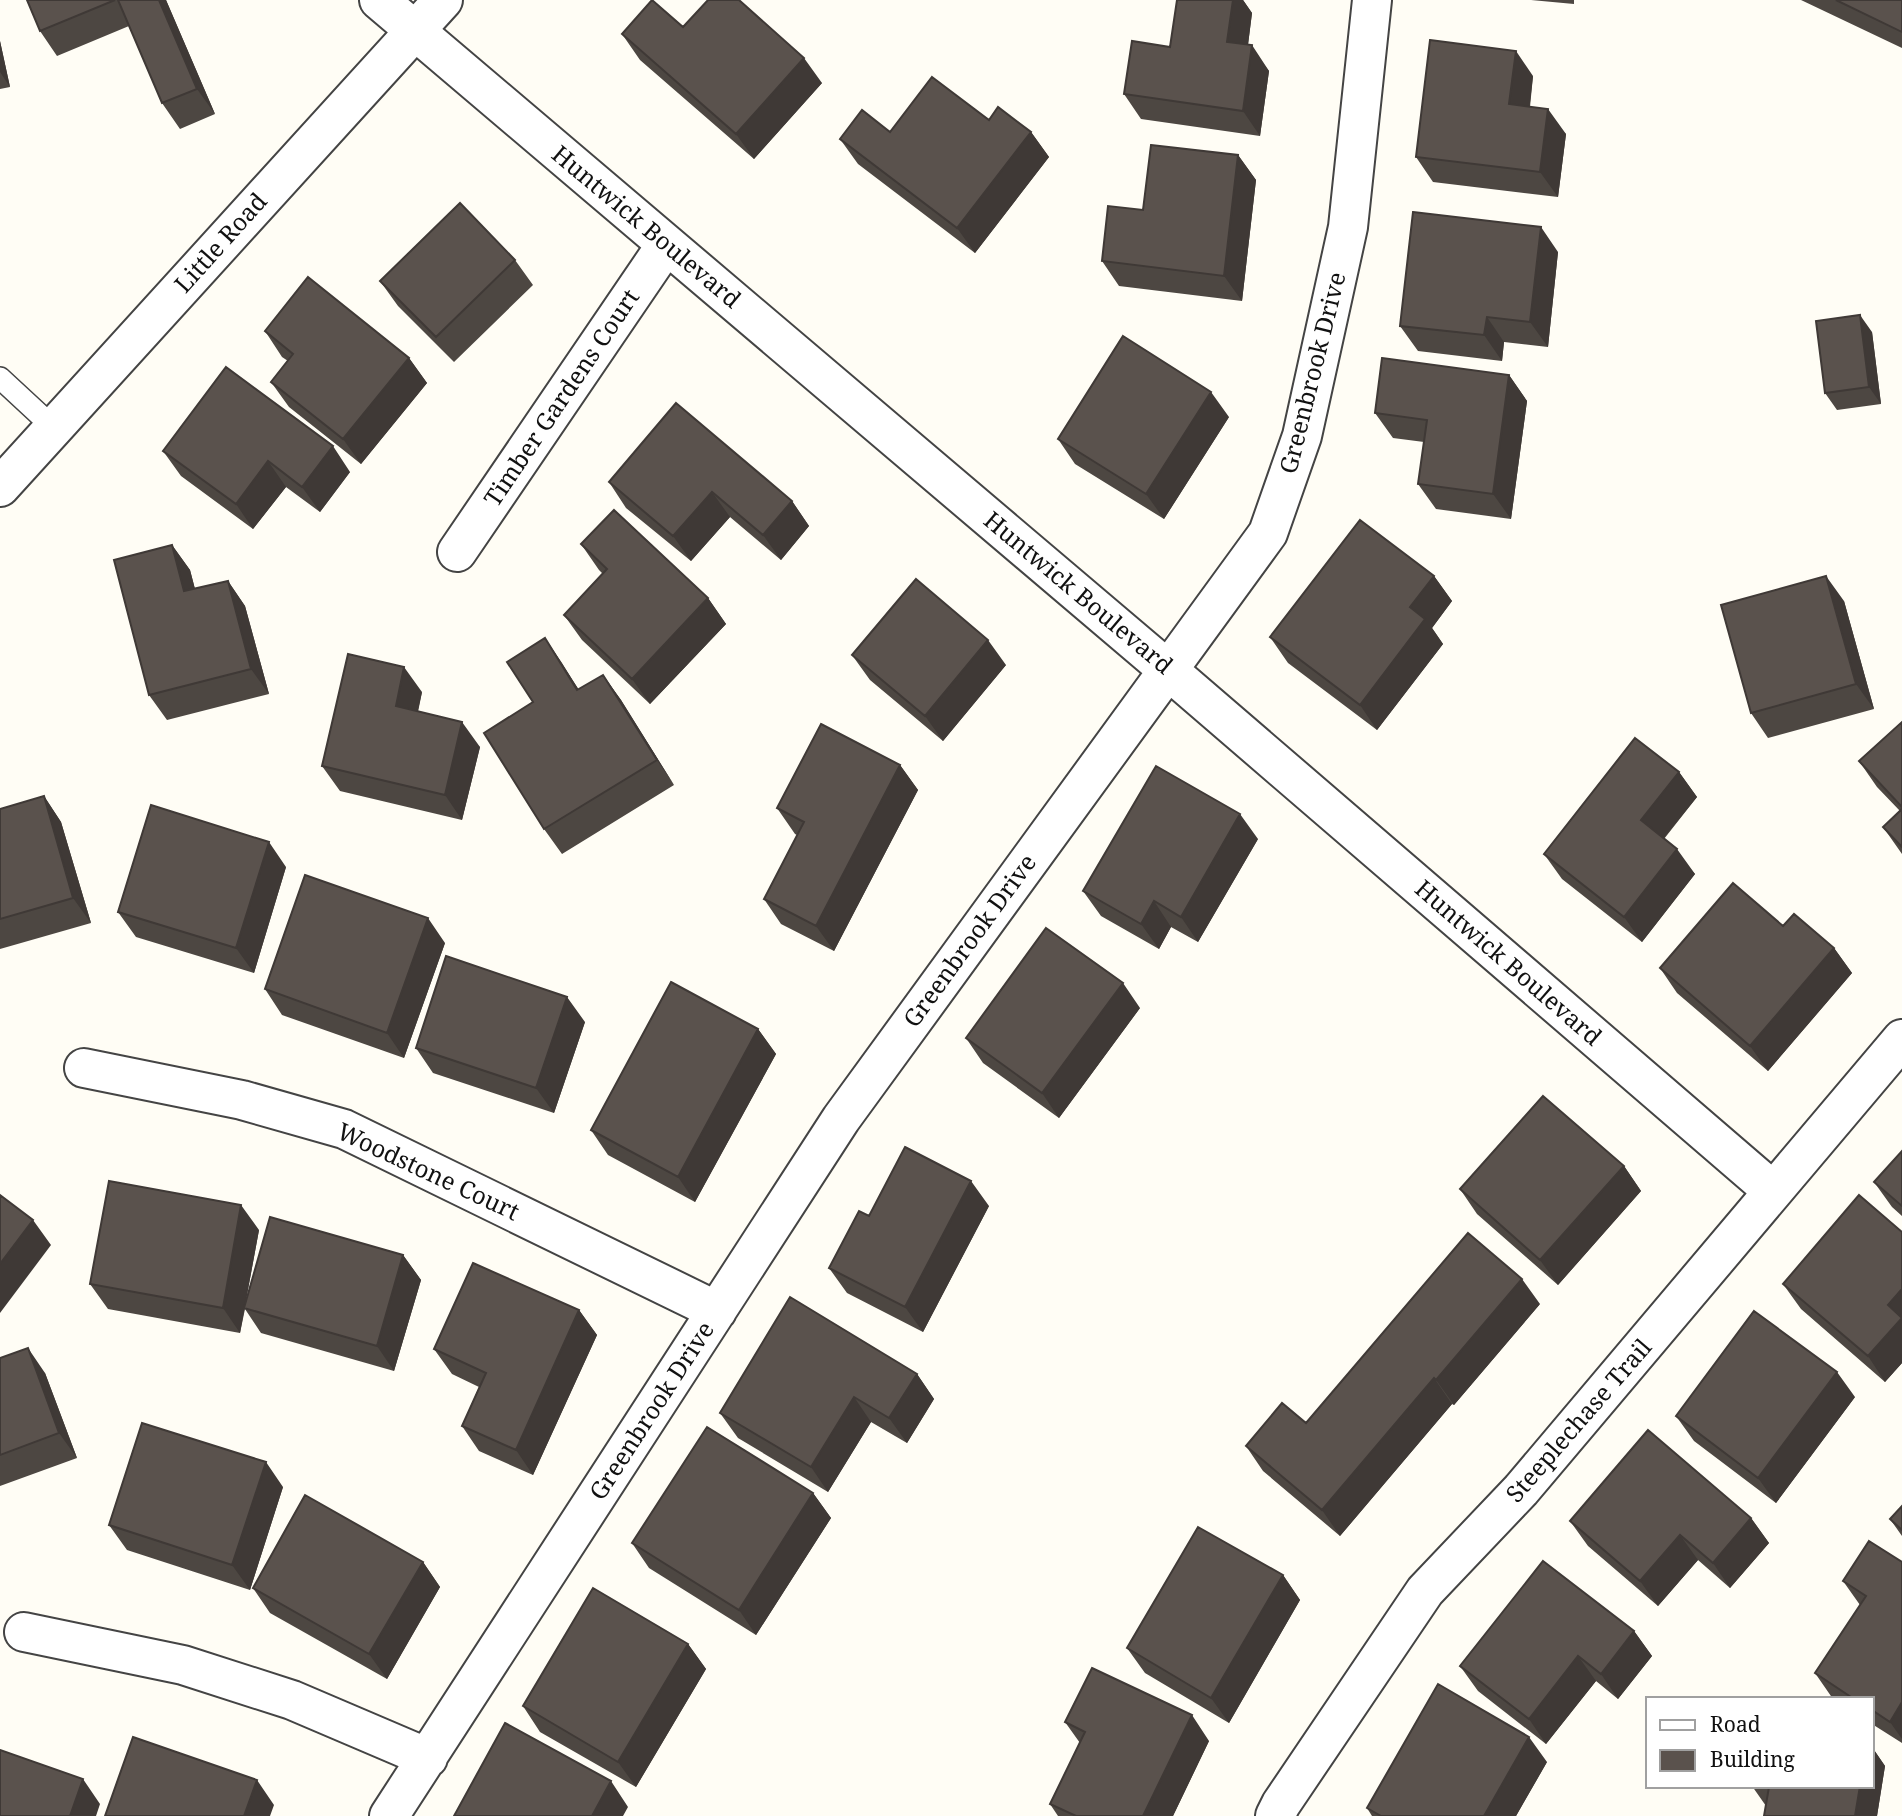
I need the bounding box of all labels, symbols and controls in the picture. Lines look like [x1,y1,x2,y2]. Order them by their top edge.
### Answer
street label: Huntwick Boulevard [546,137,749,315]
street label: Little Road [166,185,274,299]
street label: Greenbrook Drive [1271,268,1353,477]
street label: Timber Gardens Court [476,282,646,512]
street label: Huntwick Boulevard [978,503,1181,681]
street label: Greenbrook Drive [895,847,1043,1033]
street label: Huntwick Boulevard [1409,872,1610,1052]
street label: Woodstone Court [332,1114,525,1227]
street label: Greenbrook Drive [581,1314,721,1506]
street label: Steeplechase Trail [1498,1331,1659,1509]
legend [1646,1697,1874,1788]
text: Road [1710,1710,1761,1738]
text: Building [1710,1745,1795,1773]

